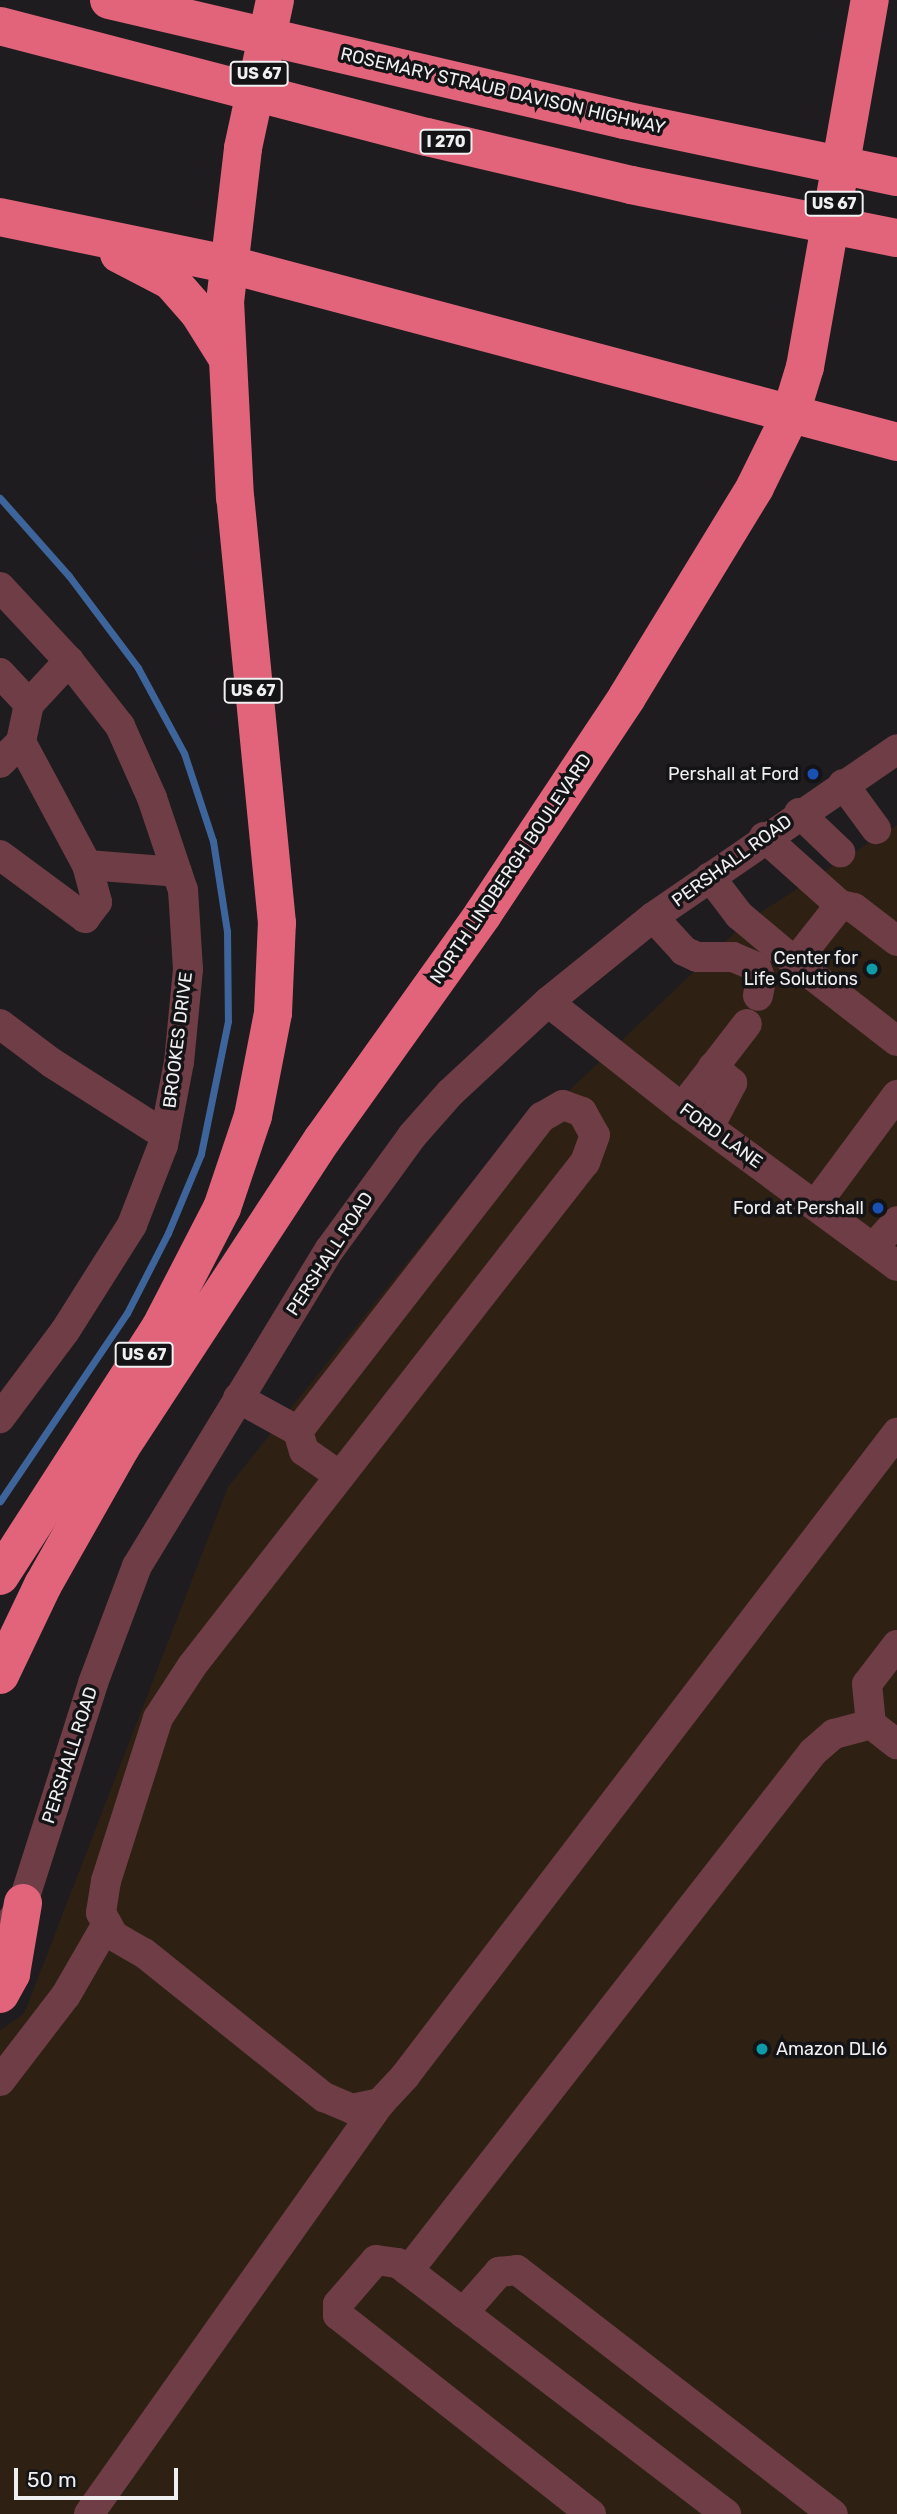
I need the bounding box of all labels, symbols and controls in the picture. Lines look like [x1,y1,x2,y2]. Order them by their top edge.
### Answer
street label: ROSEMARY STRAUB DAVISON HIGHWAY [338,43,668,139]
road number: US 67 [229,61,289,86]
road number: I 270 [418,130,474,154]
road number: US 67 [804,192,864,216]
road number: US 67 [223,678,283,704]
street label: NORTH LINDBERGH BOULEVARD [426,750,596,988]
place label: Pershall at Ford [668,763,799,785]
marker: Pershall at Ford [805,766,821,782]
street label: PERSHALL ROAD [668,810,796,912]
place label: Center for Life Solutions [744,948,858,990]
marker: Center for Life Solutions [864,961,880,977]
street label: BROOKES DRIVE [159,971,197,1109]
street label: FORD LANE [675,1099,767,1173]
street label: PERSHALL ROAD [282,1188,378,1320]
place label: Ford at Pershall [733,1197,864,1219]
marker: Ford at Pershall [870,1200,886,1216]
road number: US 67 [114,1343,174,1368]
street label: PERSHALL ROAD [38,1684,102,1826]
place label: Amazon DLI6 [776,2038,887,2060]
marker: Amazon DLI6 [754,2041,770,2057]
scale bar [18,2454,182,2498]
text: 50 m [27,2467,77,2492]

